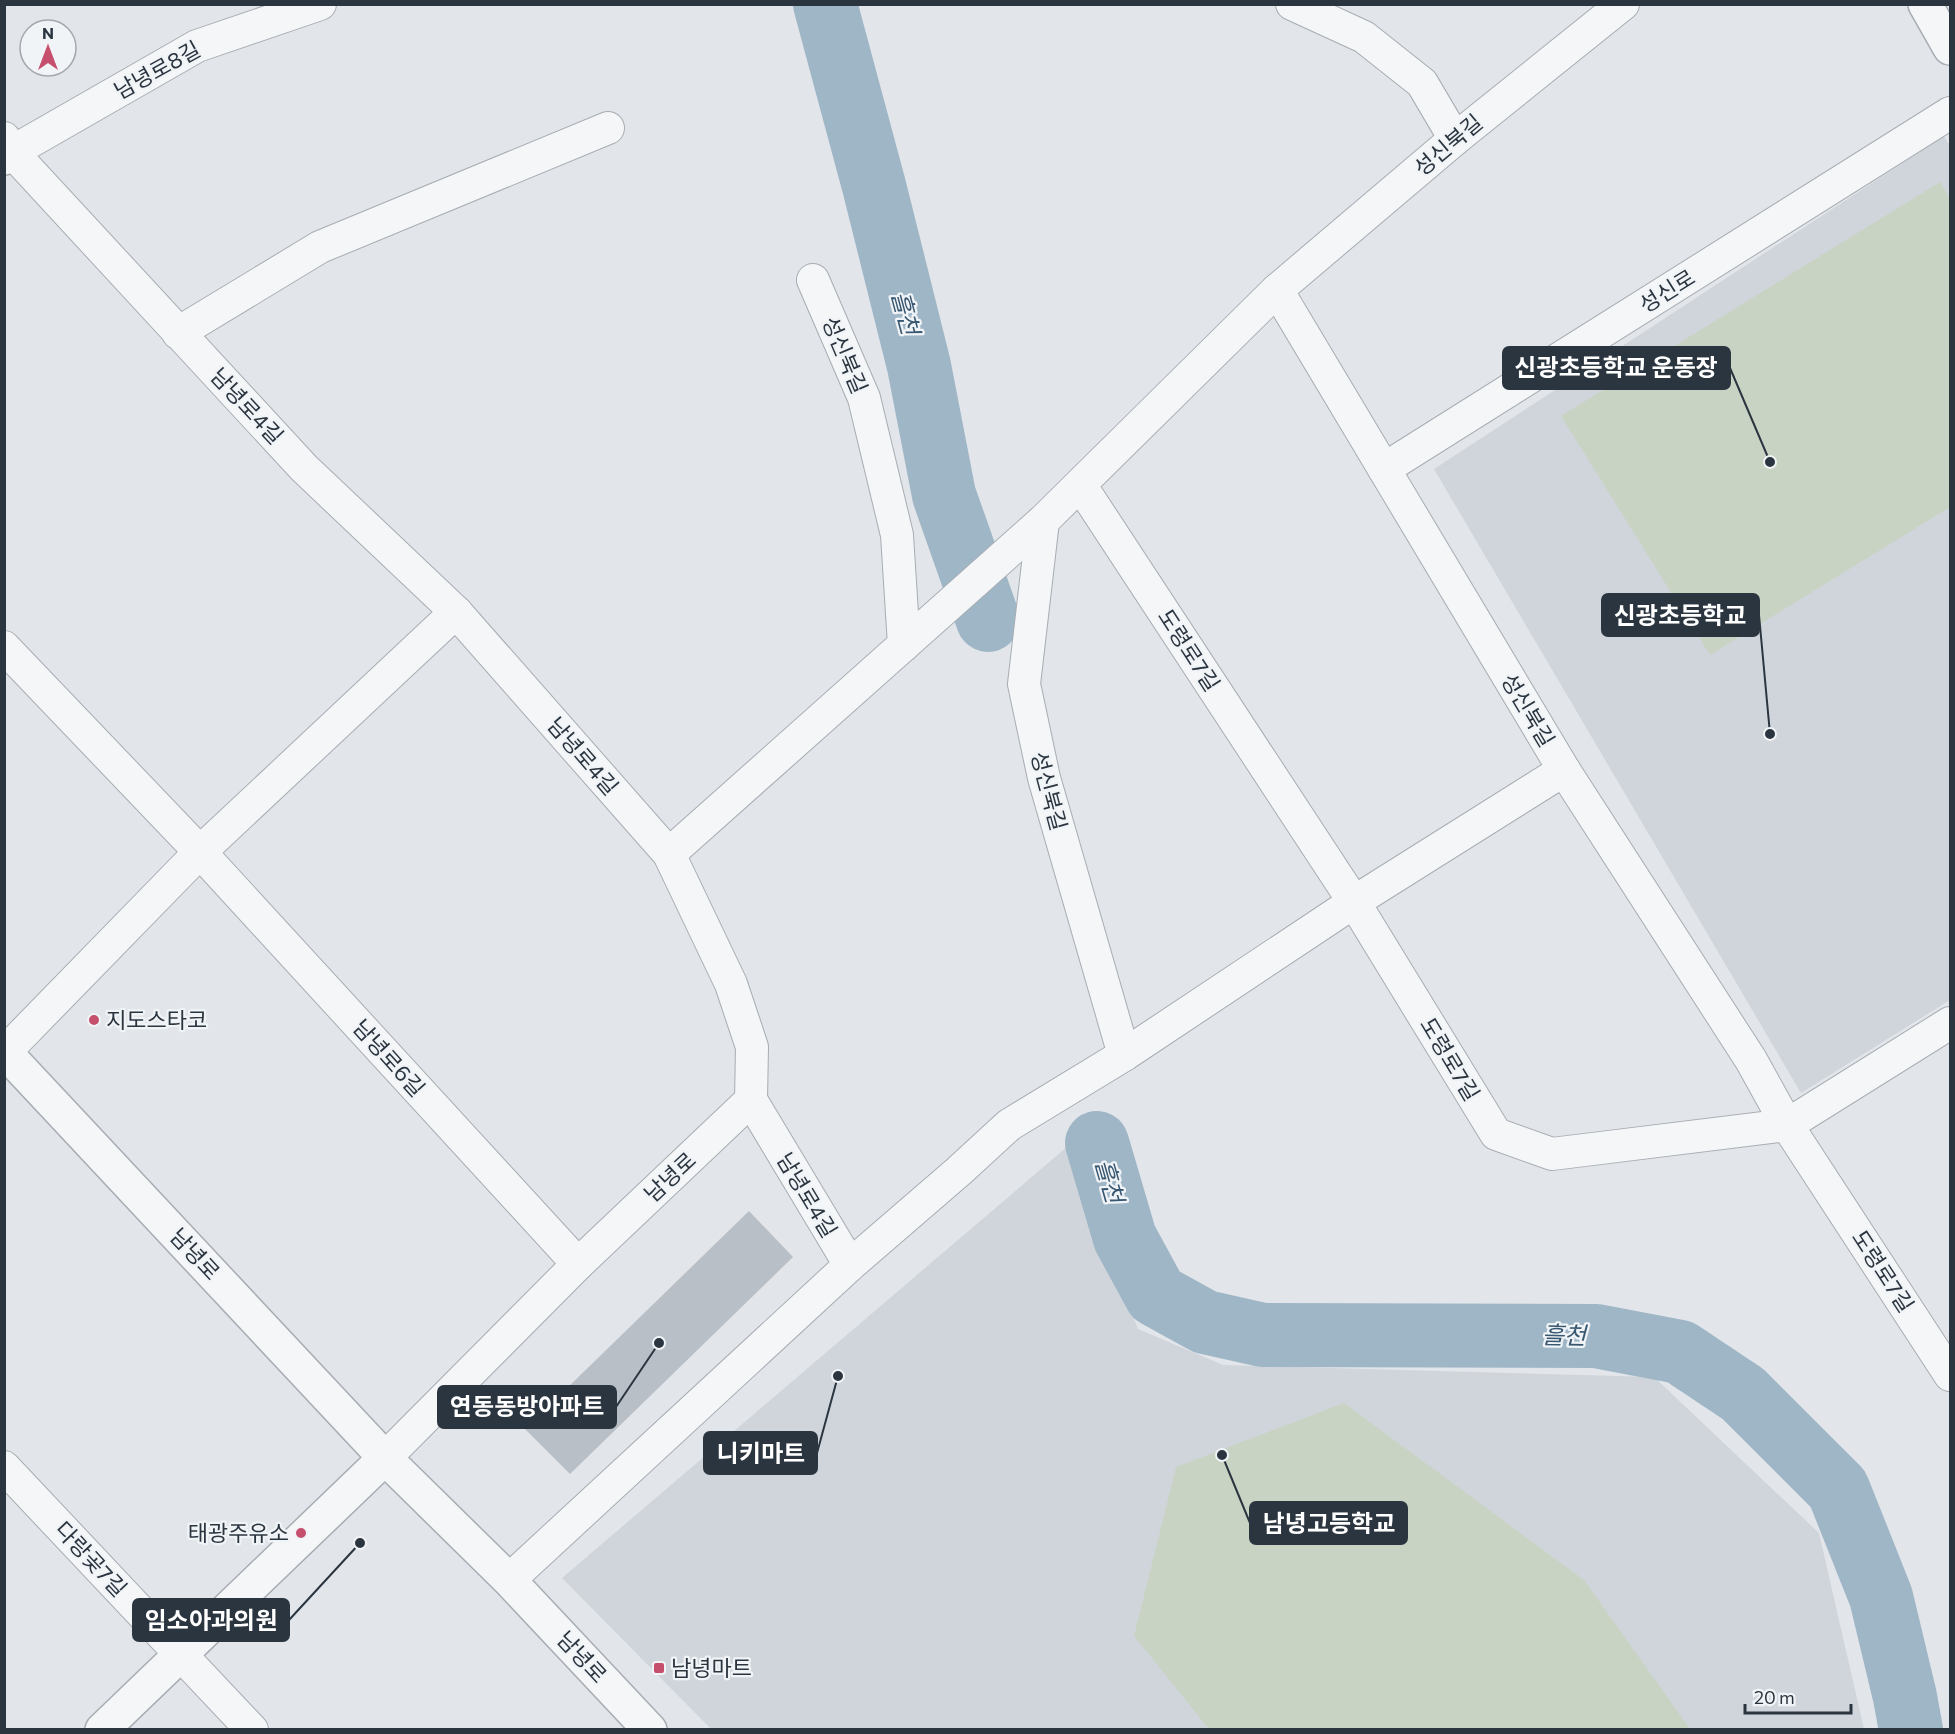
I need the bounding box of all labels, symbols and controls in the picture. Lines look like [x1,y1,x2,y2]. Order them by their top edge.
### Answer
north arrow [18,18,78,78]
text: N [42,23,54,42]
street label: 남녕로8길 [109,35,205,104]
street label: 성신북길 [1408,108,1487,181]
street label: 성신로 [1634,263,1700,318]
water label: 흘천 [887,288,927,341]
street label: 성신북길 [817,312,874,397]
callout: 신광초등학교 운동장 [1503,347,1730,389]
text: 신광초등학교 운동장 [1514,352,1718,381]
street label: 남녕로4길 [205,362,289,449]
callout: 신광초등학교 [1602,594,1759,636]
text: 신광초등학교 [1614,600,1746,629]
street label: 도령로7길 [1153,604,1226,696]
street label: 성신북길 [1496,668,1561,751]
street label: 남녕로4길 [542,711,624,800]
street label: 성신북길 [1026,748,1073,833]
place label: 지도스타코 [106,1006,207,1033]
street label: 도령로7길 [1415,1012,1486,1105]
marker: 지도스타코 [87,1013,101,1027]
street label: 남녕로6길 [348,1014,431,1102]
street label: 남녕로 [638,1146,701,1207]
street label: 남녕로4길 [772,1147,843,1242]
water label: 흘천 [1090,1155,1131,1209]
street label: 남녕로 [165,1222,226,1285]
street label: 도령로7길 [1847,1225,1920,1317]
water label: 흘천 [1542,1320,1589,1349]
callout: 연동동방아파트 [438,1386,616,1428]
text: 연동동방아파트 [450,1391,604,1420]
callout: 니키마트 [704,1432,817,1474]
text: 니키마트 [717,1438,805,1467]
callout: 남녕고등학교 [1250,1502,1407,1544]
text: 남녕고등학교 [1263,1508,1395,1537]
street label: 다랑곶7길 [50,1516,133,1602]
place label: 태광주유소 [188,1519,289,1546]
marker: 태광주유소 [294,1526,308,1540]
callout: 임소아과의원 [133,1599,289,1641]
text: 임소아과의원 [145,1605,277,1634]
street label: 남녕로 [552,1625,613,1688]
place label: 남녕마트 [671,1654,752,1681]
marker: 남녕마트 [652,1661,666,1675]
scale bar [1745,1677,1852,1715]
text: 20 m [1754,1686,1795,1708]

